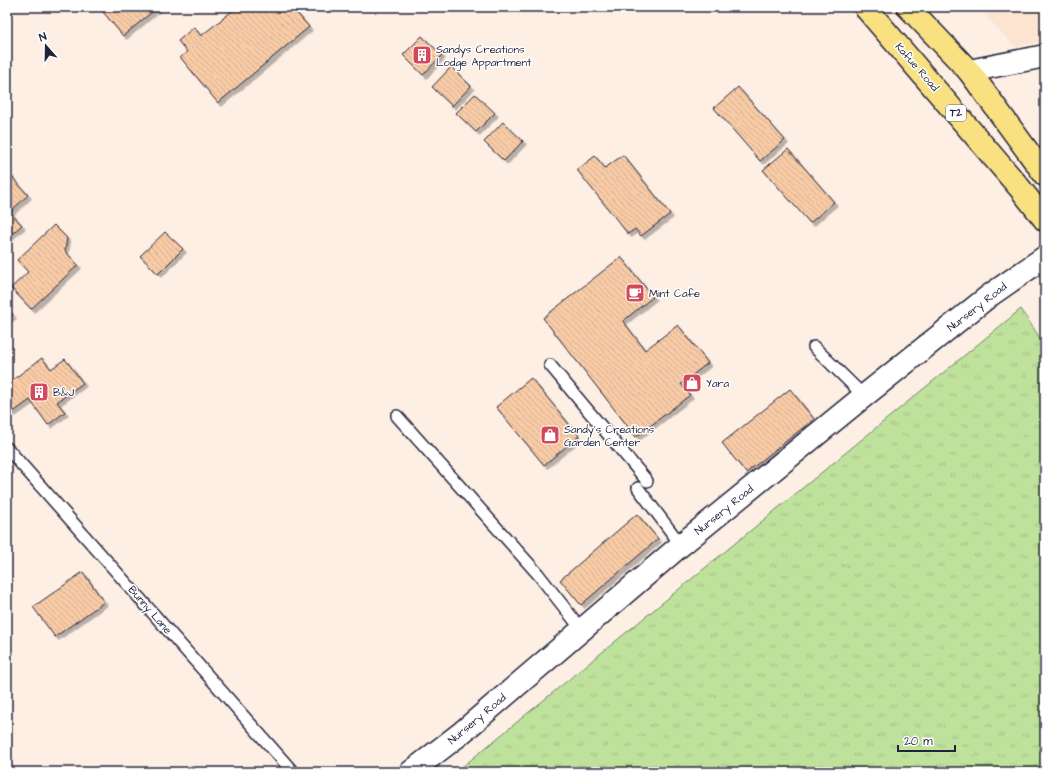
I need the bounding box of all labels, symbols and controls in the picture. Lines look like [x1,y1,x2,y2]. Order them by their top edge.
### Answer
north arrow [26,26,66,66]
text: N [37,29,49,45]
street label: Kafue Road [892,39,943,95]
place label: Sandys Creations Lodge Appartment [436,42,532,71]
building icon: Sandys Creations Lodge Appartment [411,44,433,66]
road number: T2 [946,105,966,121]
street label: Nursery Road [944,279,1011,336]
cafe icon: Mint Cafe [624,282,646,304]
place label: Mint Cafe [649,286,700,301]
shop icon: Yara [681,372,703,394]
place label: Yara [706,376,730,391]
building icon: B&J [28,381,50,403]
place label: B&J [53,385,74,400]
place label: Sandy's Creations Garden Center [564,422,655,450]
shop icon: Sandy's Creations Garden Center [539,424,561,446]
street label: Nursery Road [691,481,758,539]
street label: Bunny Lane [124,583,175,638]
street label: Nursery Road [445,690,510,749]
scale bar [898,727,955,753]
text: 20 m [904,733,933,750]

